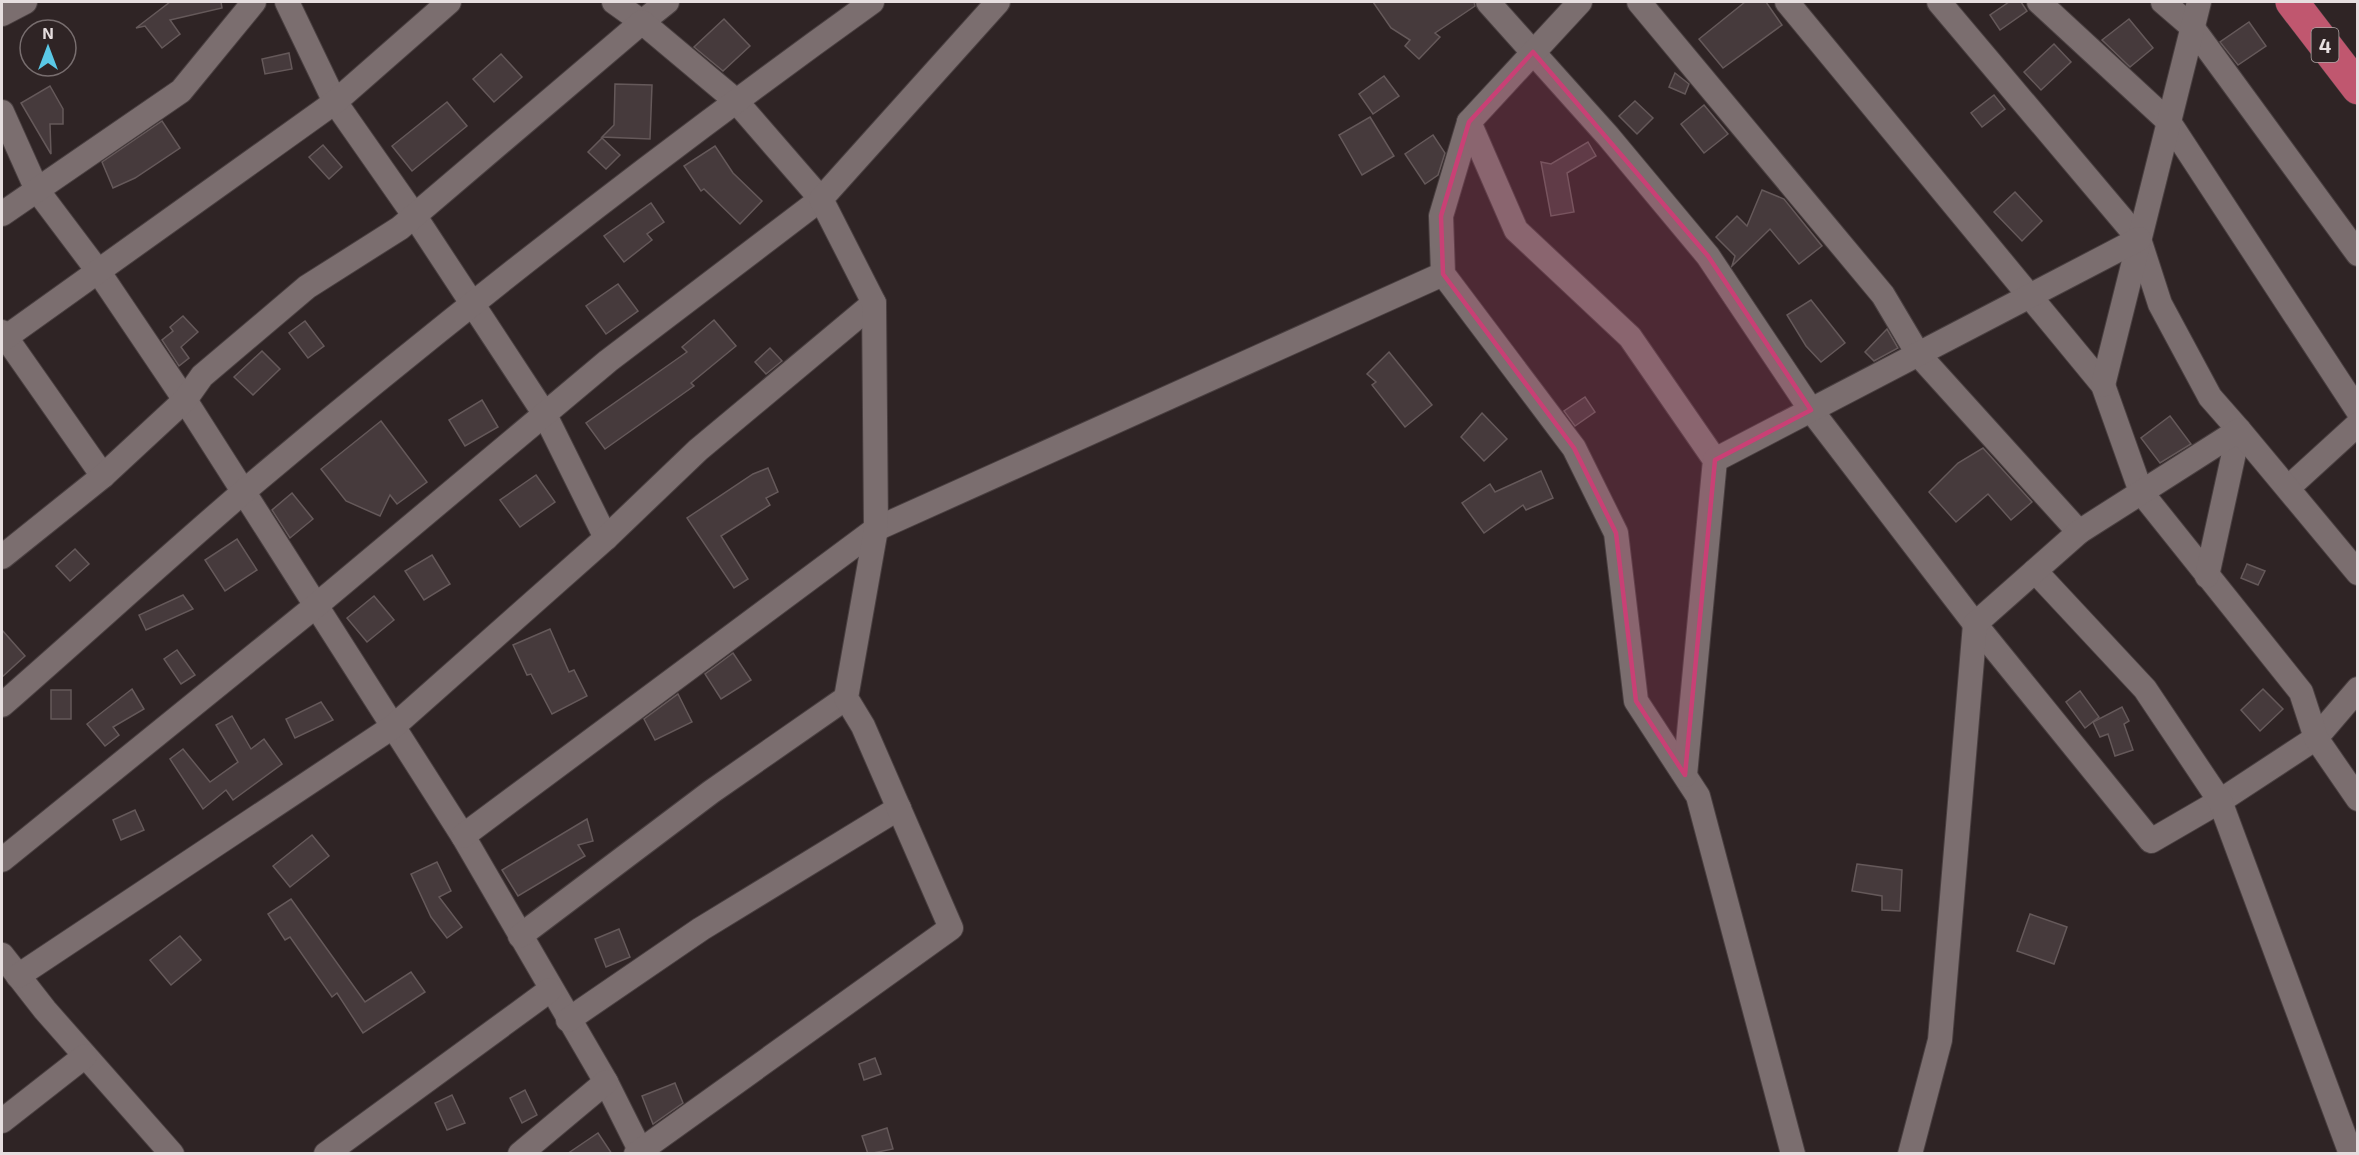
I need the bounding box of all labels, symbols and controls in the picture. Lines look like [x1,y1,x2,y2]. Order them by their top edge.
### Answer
north arrow [18,18,78,78]
text: N [42,23,54,42]
road number: 4 [2312,28,2338,62]

